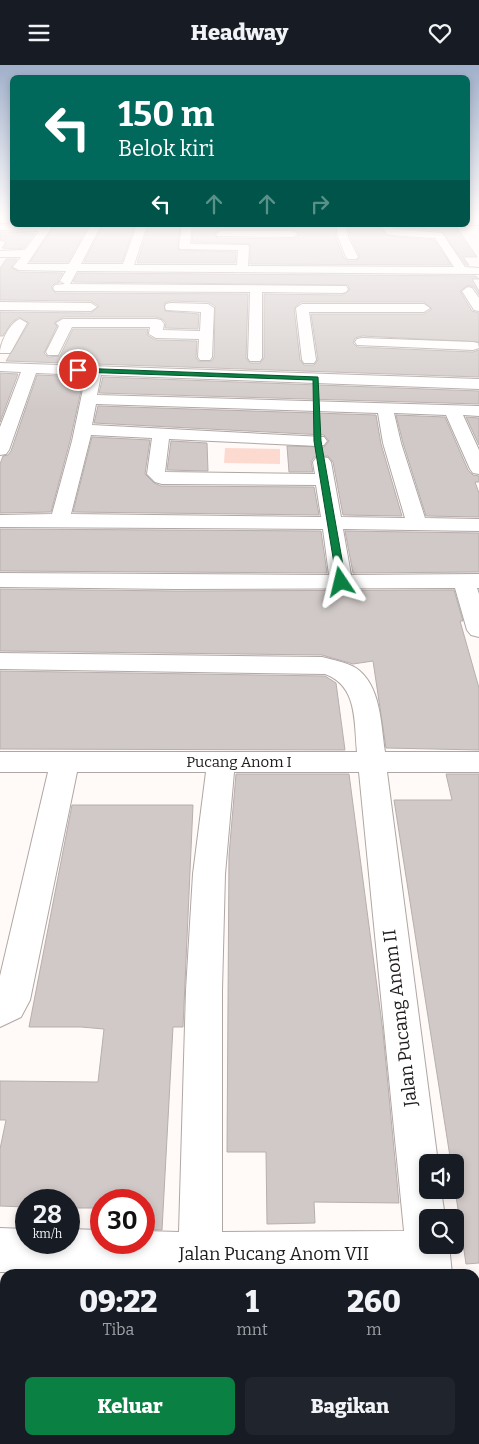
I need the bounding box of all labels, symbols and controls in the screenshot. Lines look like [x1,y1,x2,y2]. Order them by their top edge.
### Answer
icon: menu [25,19,53,47]
text: Headway [191,19,288,46]
icon: heart [426,19,454,47]
text: 150 m [118,93,214,135]
icon: left [35,95,100,160]
text: Belok kiri [118,135,214,162]
icon: left [147,190,175,218]
icon: ahead [200,190,228,218]
icon: ahead [253,190,281,218]
icon: right [306,190,334,218]
pin [57,349,99,391]
icon: arrive [64,356,92,384]
position arrow [314,555,366,607]
street label: Pucang Anom I [186,753,292,771]
street label: Jalan Pucang Anom II [378,928,422,1109]
map controls [419,1154,464,1254]
button: sound [419,1154,464,1199]
speed limit sign: 30 [90,1189,155,1254]
text: 28 [33,1200,62,1230]
button: search [419,1209,464,1254]
text: km/h [33,1227,62,1241]
street label: Jalan Pucang Anom VII [178,1243,369,1265]
text: 09:22 [79,1284,157,1320]
text: 1 [246,1284,259,1320]
text: 260 [347,1284,401,1320]
text: Tiba [102,1320,134,1339]
text: mnt [237,1320,268,1339]
text: m [366,1320,382,1339]
button: Keluar [25,1377,235,1435]
button: Bagikan [245,1377,455,1435]

